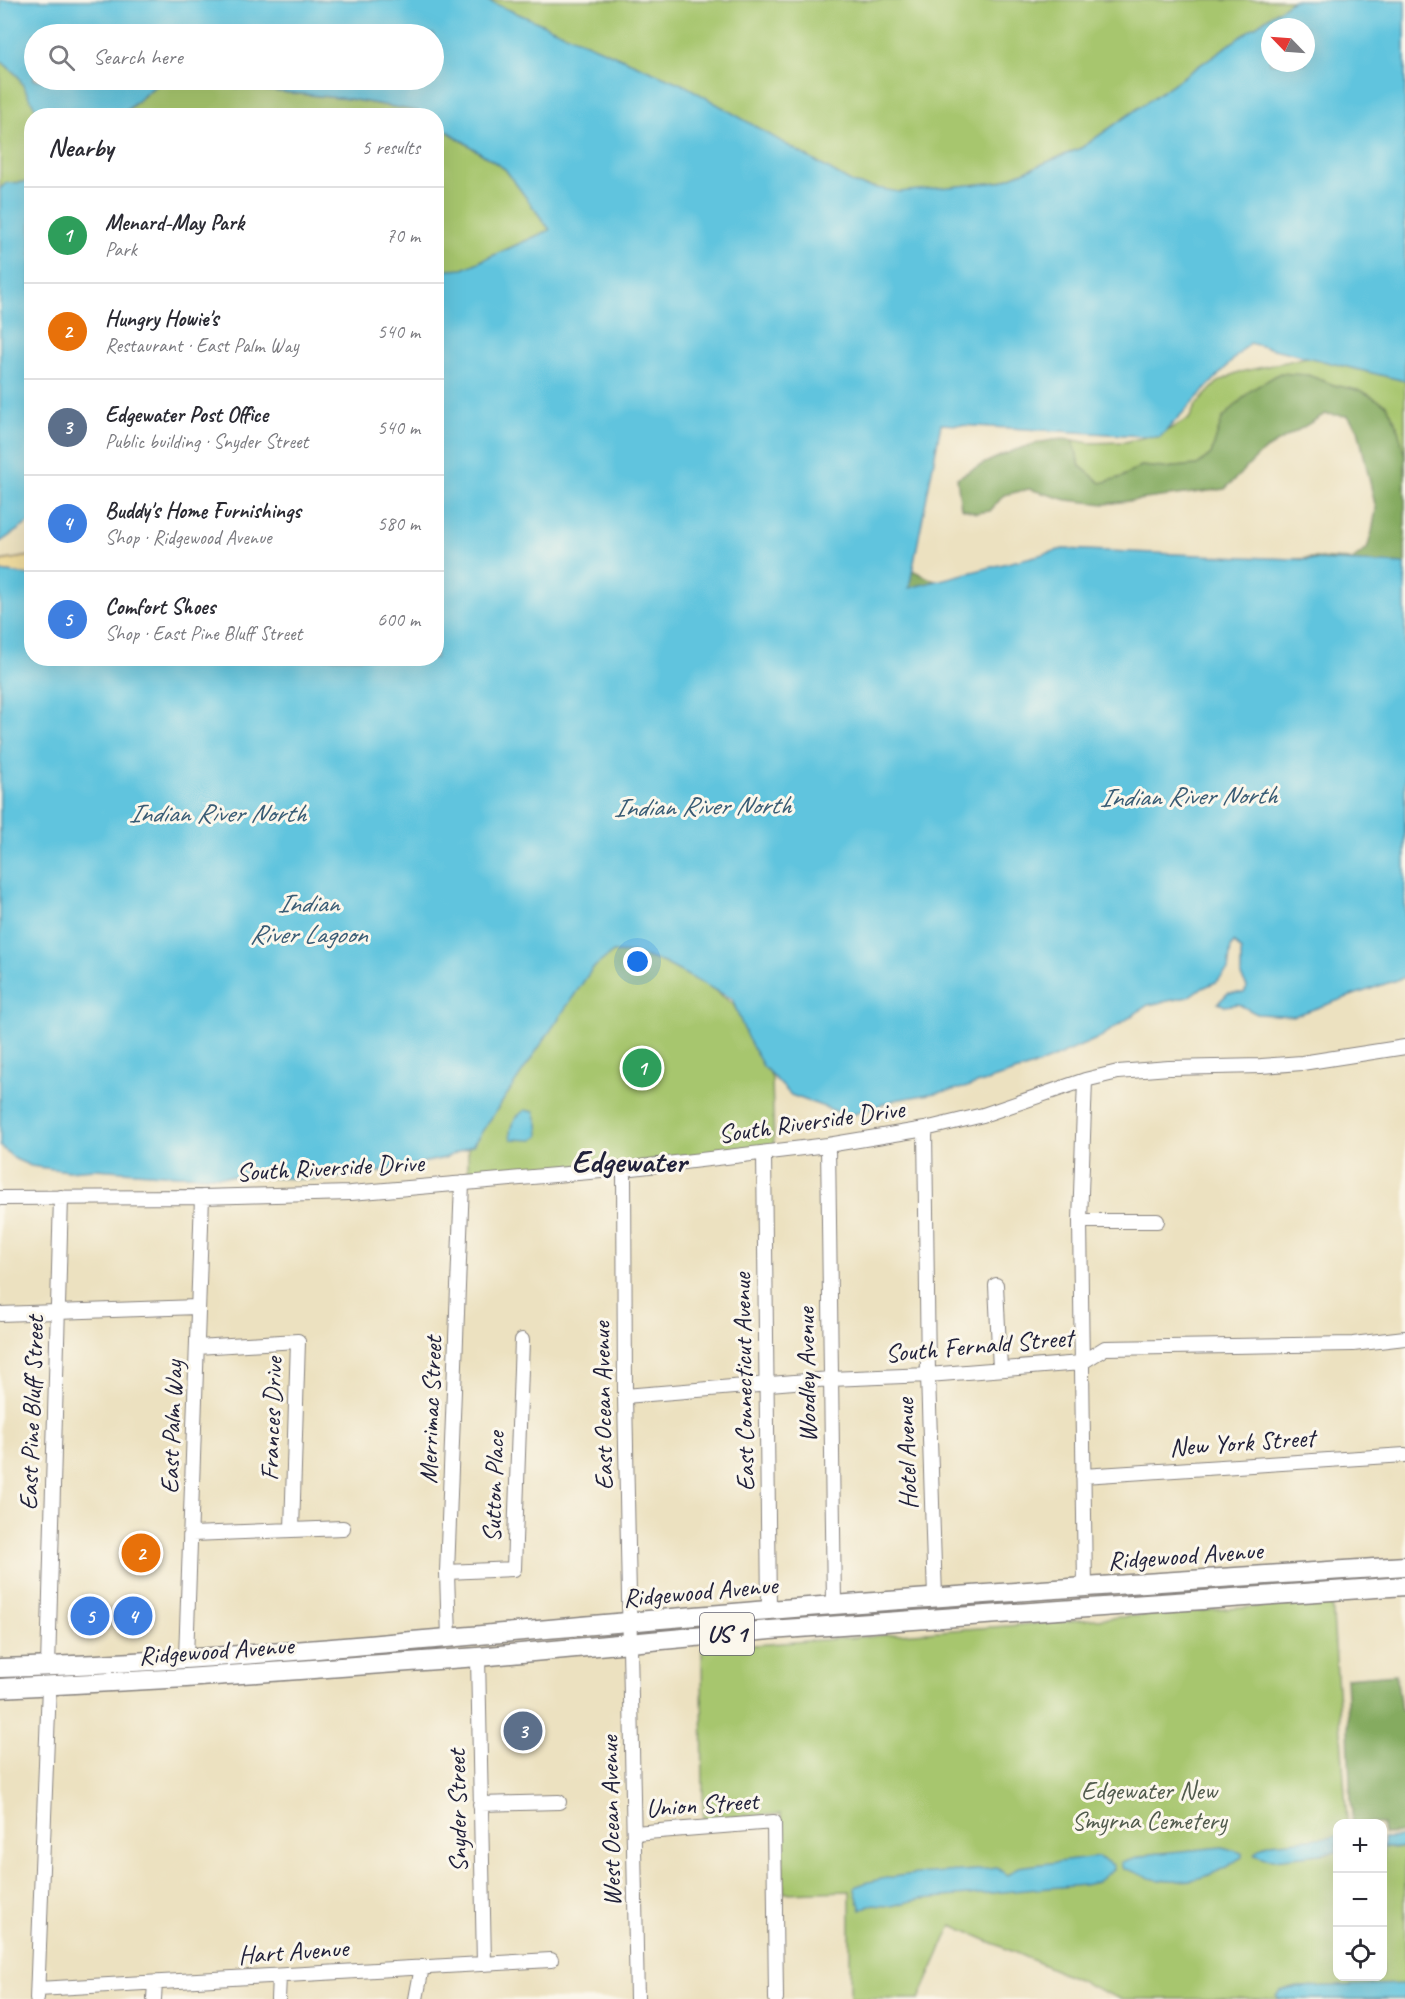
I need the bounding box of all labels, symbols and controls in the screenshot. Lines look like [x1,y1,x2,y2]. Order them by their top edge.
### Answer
north arrow [1261,18,1315,72]
search box [24,24,444,90]
icon: search [45,41,78,74]
text: Search here [93,43,183,71]
text: Nearby [48,131,113,164]
text: 5 results [361,135,420,160]
text: Menard-May Park [105,209,244,237]
text: 1 [63,223,72,248]
text: 70 m [386,223,420,248]
text: Park [105,237,137,262]
text: Hungry Howie's [105,305,219,333]
text: 2 [63,319,72,344]
text: 540 m [377,319,420,344]
text: Restaurant · East Palm Way [105,333,299,358]
text: Edgewater Post Office [105,401,268,429]
text: 3 [63,415,72,440]
text: 540 m [377,415,420,440]
text: Public building · Snyder Street [105,429,308,454]
text: Buddy's Home Furnishings [105,497,301,525]
text: 4 [63,511,72,536]
text: 580 m [377,511,420,536]
text: Shop · Ridgewood Avenue [105,525,272,550]
text: Comfort Shoes [105,593,215,621]
text: 5 [63,607,72,632]
text: 600 m [377,607,420,632]
text: Shop · East Pine Bluff Street [105,621,302,646]
water label: Indian River North [1099,777,1279,815]
water label: Indian River North [613,787,793,825]
water label: Indian River North [128,796,307,830]
water label: Indian River Lagoon [249,886,368,951]
your location [623,947,652,976]
pin: 1 [622,1046,662,1090]
street label: South Riverside Drive [716,1092,908,1151]
district label: Edgewater [572,1141,690,1182]
street label: South Riverside Drive [236,1146,426,1189]
street label: East Connecticut Avenue [725,1271,762,1491]
street label: Woodley Avenue [789,1306,824,1443]
street label: East Pine Bluff Street [12,1313,51,1511]
street label: East Ocean Avenue [585,1320,620,1491]
street label: South Fernald Street [884,1321,1078,1370]
street label: Merrimac Street [411,1333,450,1484]
street label: Frances Drive [253,1354,290,1481]
street label: East Palm Way [153,1358,190,1494]
street label: Hotel Avenue [888,1396,925,1510]
street label: New York Street [1168,1421,1319,1464]
street label: Sutton Place [475,1428,512,1543]
pin: 2 [122,1530,160,1576]
street label: Ridgewood Avenue [1107,1533,1266,1577]
street label: Ridgewood Avenue [621,1568,781,1615]
pin: 5 [70,1594,110,1638]
pin: 4 [114,1594,152,1638]
road number: US 1 [700,1613,754,1655]
street label: Ridgewood Avenue [138,1628,297,1672]
pin: 3 [504,1708,542,1754]
street label: West Ocean Avenue [592,1734,628,1907]
street label: Snyder Street [440,1747,475,1873]
park label: Edgewater New Smyrna Cemetery [1071,1774,1229,1837]
street label: Union Street [645,1784,762,1825]
map controls [1333,1819,1387,1981]
button: + [1333,1819,1387,1873]
button: − [1333,1873,1387,1927]
button: locate [1333,1927,1387,1981]
street label: Hart Avenue [237,1931,352,1972]

